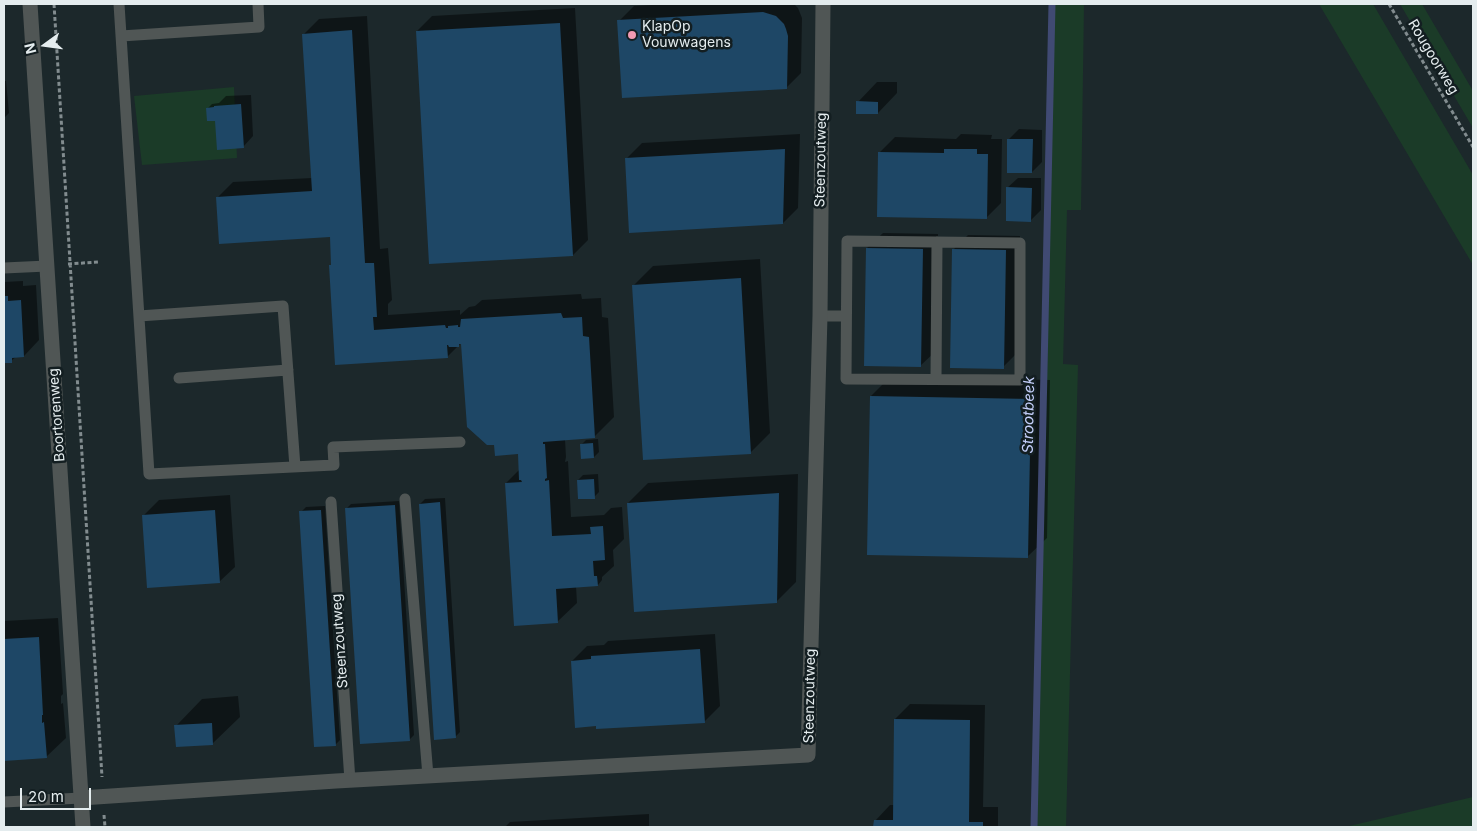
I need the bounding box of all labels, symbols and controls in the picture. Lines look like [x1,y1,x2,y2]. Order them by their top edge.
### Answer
street label: Rougoorweg [1404,17,1462,97]
place label: KlapOp Vouwwagens [642,19,731,52]
north arrow [20,20,70,70]
marker: KlapOp Vouwwagens [626,29,638,41]
text: N [20,42,40,56]
street label: Steenzoutweg [812,112,830,208]
street label: Boortorenweg [45,368,69,462]
water label: Strootbeek [1019,376,1039,454]
street label: Steenzoutweg [328,593,352,689]
street label: Steenzoutweg [801,648,819,744]
scale bar [22,778,94,810]
text: 20 m [28,787,64,806]

